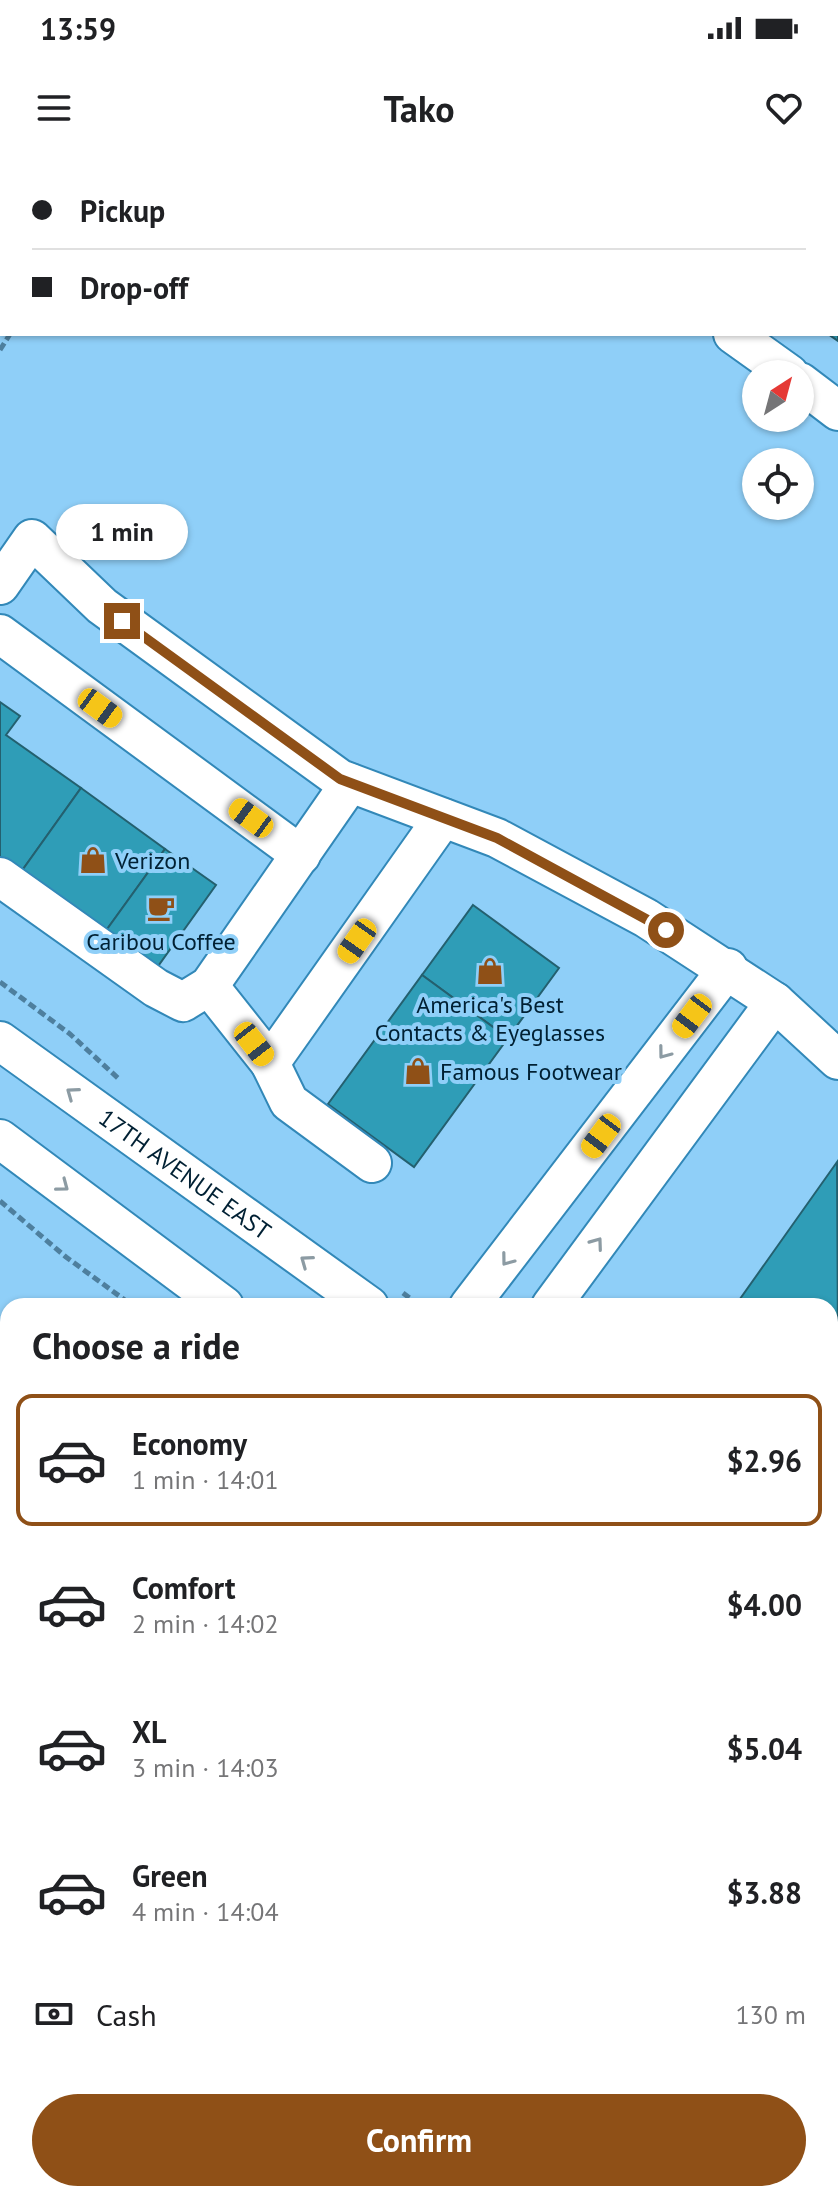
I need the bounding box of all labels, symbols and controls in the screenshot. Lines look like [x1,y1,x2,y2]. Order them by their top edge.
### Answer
text: 13:59 [40,9,116,48]
text: Tako [383,85,455,132]
icon: menu [32,86,76,130]
icon: heart [762,86,806,130]
text: Pickup [80,191,165,230]
text: Drop-off [80,268,188,307]
north arrow [742,360,814,432]
map controls [742,360,814,520]
button: locate [742,448,814,520]
callout: 1 min [56,505,188,561]
text: 1 min [90,515,154,548]
route end [104,603,140,639]
car [74,684,126,732]
car [225,794,277,842]
shop icon: Verizon [78,845,108,875]
place label: Verizon [114,845,190,876]
cafe icon: Caribou Coffee [146,893,176,923]
route start [648,912,684,948]
car [333,914,381,968]
place label: Caribou Coffee [86,926,236,957]
shop icon: America's Best Contacts & Eyeglasses [475,956,505,986]
place label: America's Best Contacts & Eyeglasses [375,989,605,1048]
car [668,990,716,1042]
car [230,1018,278,1070]
one-way arrow [659,1044,673,1059]
shop icon: Famous Footwear [403,1056,433,1086]
place label: Famous Footwear [440,1056,622,1087]
one-way arrow [66,1088,81,1102]
street label: 17TH AVENUE EAST [93,1102,277,1246]
car [577,1110,625,1162]
one-way arrow [54,1176,68,1191]
one-way arrow [587,1238,602,1252]
one-way arrow [502,1251,516,1266]
one-way arrow [300,1256,314,1270]
text: Choose a ride [32,1322,240,1369]
icon: car [36,1424,108,1496]
text: Economy [132,1424,247,1463]
text: $2.96 [727,1441,802,1480]
text: 1 min · 14:01 [132,1463,279,1496]
icon: car [36,1568,108,1640]
text: Comfort [132,1568,235,1607]
text: $4.00 [727,1585,802,1624]
text: 2 min · 14:02 [132,1607,279,1640]
icon: car [36,1712,108,1784]
text: XL [132,1712,166,1751]
text: $5.04 [727,1729,802,1768]
text: 3 min · 14:03 [132,1751,279,1784]
icon: car [36,1856,108,1928]
text: Green [132,1856,207,1895]
text: $3.88 [727,1873,802,1912]
text: 4 min · 14:04 [132,1895,279,1928]
icon: cash [32,1992,76,2036]
text: Cash [96,1995,157,2034]
text: 130 m [735,1998,806,2031]
button: Confirm [32,2094,806,2186]

